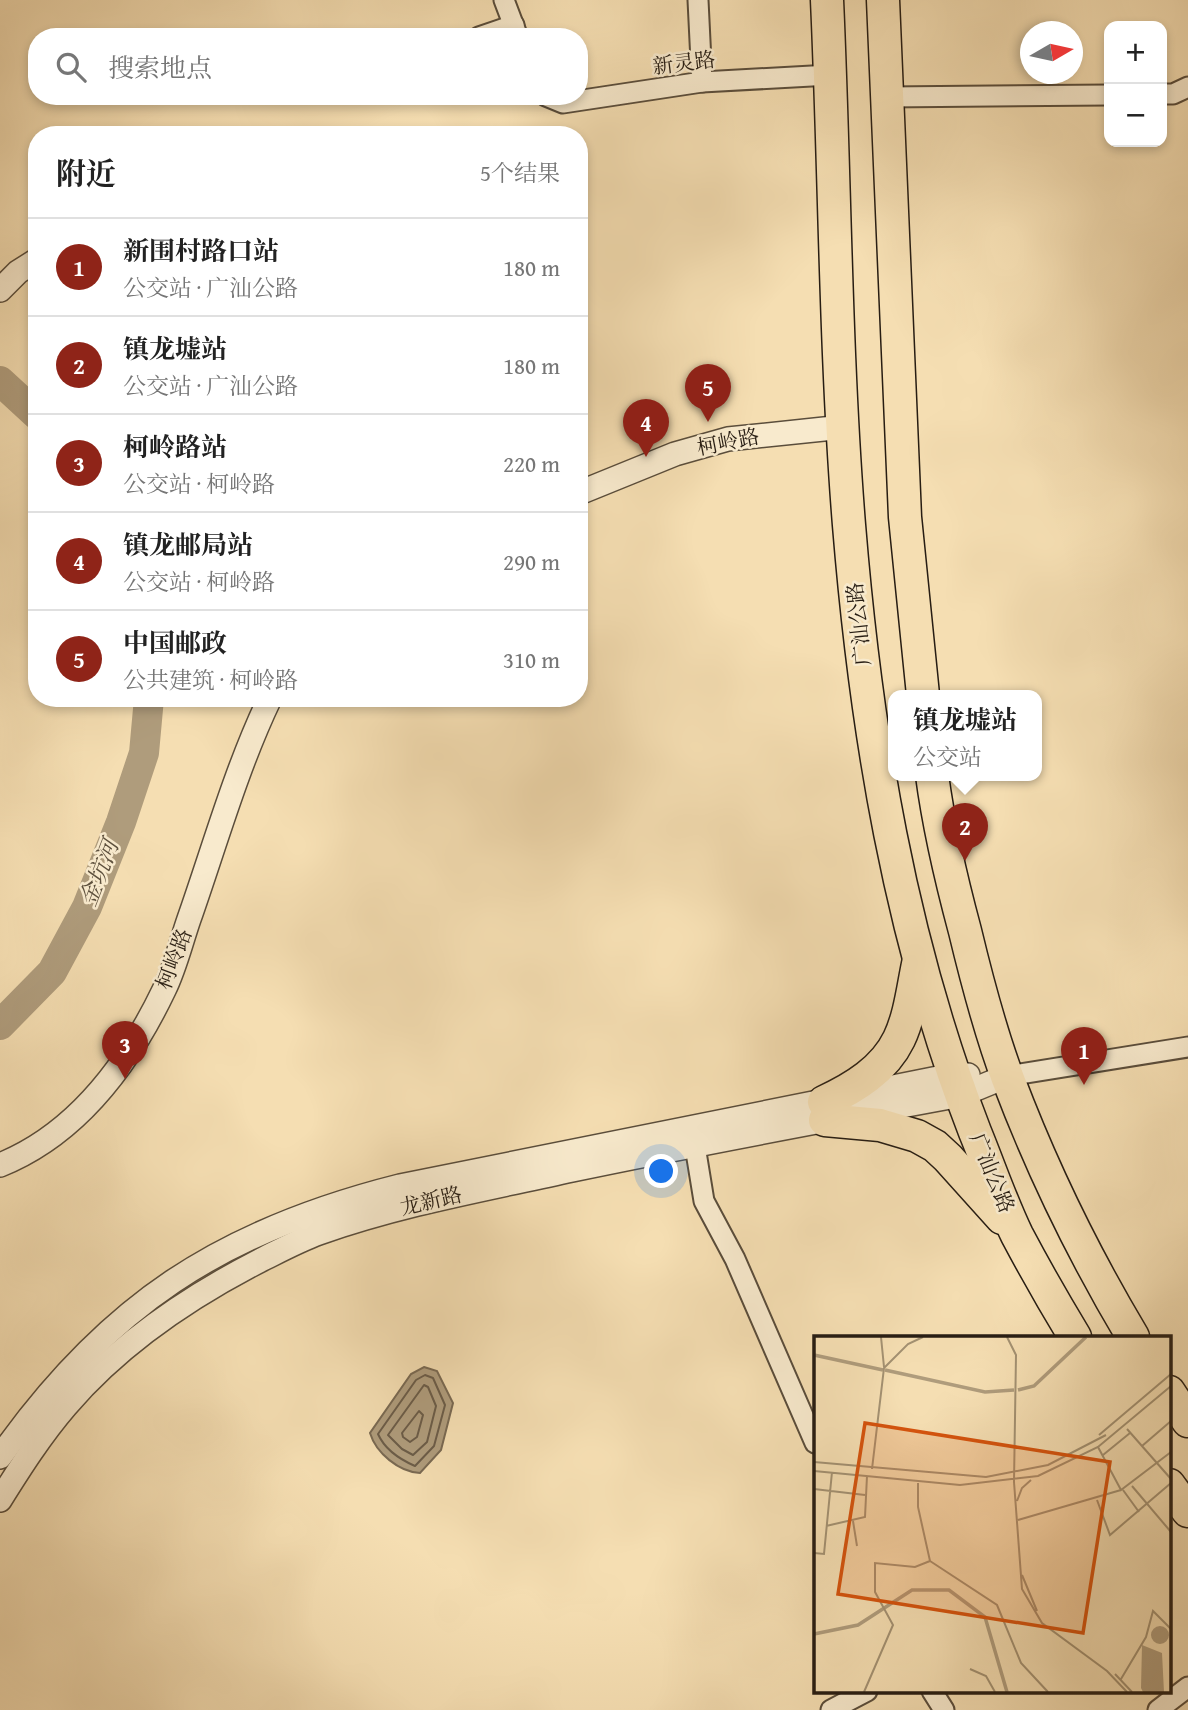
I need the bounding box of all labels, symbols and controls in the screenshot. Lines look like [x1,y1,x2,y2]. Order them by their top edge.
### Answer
north arrow [1020,21,1083,84]
map controls [1104,21,1167,147]
button: + [1104,21,1167,84]
search box [28,28,588,105]
street label: 新灵路 [651,43,717,82]
icon: search [52,48,90,86]
text: 搜索地点 [108,48,212,87]
button: − [1104,84,1167,147]
text: 附近 [56,151,116,195]
text: 5个结果 [480,156,560,189]
text: 新围村路口站 [123,231,279,270]
text: 1 [73,251,85,284]
text: 180 m [503,251,560,284]
text: 公交站 · 广汕公路 [123,271,298,304]
text: 镇龙墟站 [123,329,227,368]
text: 2 [73,349,85,382]
text: 180 m [503,349,560,382]
pin: 5 [685,364,731,422]
text: 公交站 · 广汕公路 [123,369,298,402]
pin: 4 [623,399,669,457]
street label: 柯岭路 [694,420,762,463]
text: 柯岭路站 [123,427,227,466]
text: 3 [73,447,85,480]
text: 220 m [503,447,560,480]
text: 公交站 · 柯岭路 [123,467,275,500]
text: 镇龙邮局站 [123,525,253,564]
text: 4 [73,545,85,578]
text: 290 m [503,545,560,578]
text: 公交站 · 柯岭路 [123,565,275,598]
street label: 广汕公路 [839,581,878,667]
text: 中国邮政 [123,623,227,662]
text: 5 [73,643,85,676]
text: 310 m [503,643,560,676]
text: 公共建筑 · 柯岭路 [123,663,298,696]
popup [888,690,1042,781]
text: 镇龙墟站 [913,700,1017,739]
text: 公交站 [913,740,982,773]
pin: 2 [942,803,988,861]
water label: 金坑河 [71,831,128,911]
street label: 柯岭路 [148,924,199,994]
pin: 3 [102,1021,148,1079]
pin: 1 [1061,1027,1107,1085]
street label: 广汕公路 [962,1128,1023,1218]
your location [644,1154,678,1188]
street label: 龙新路 [397,1178,465,1223]
inset map [814,1336,1170,1692]

